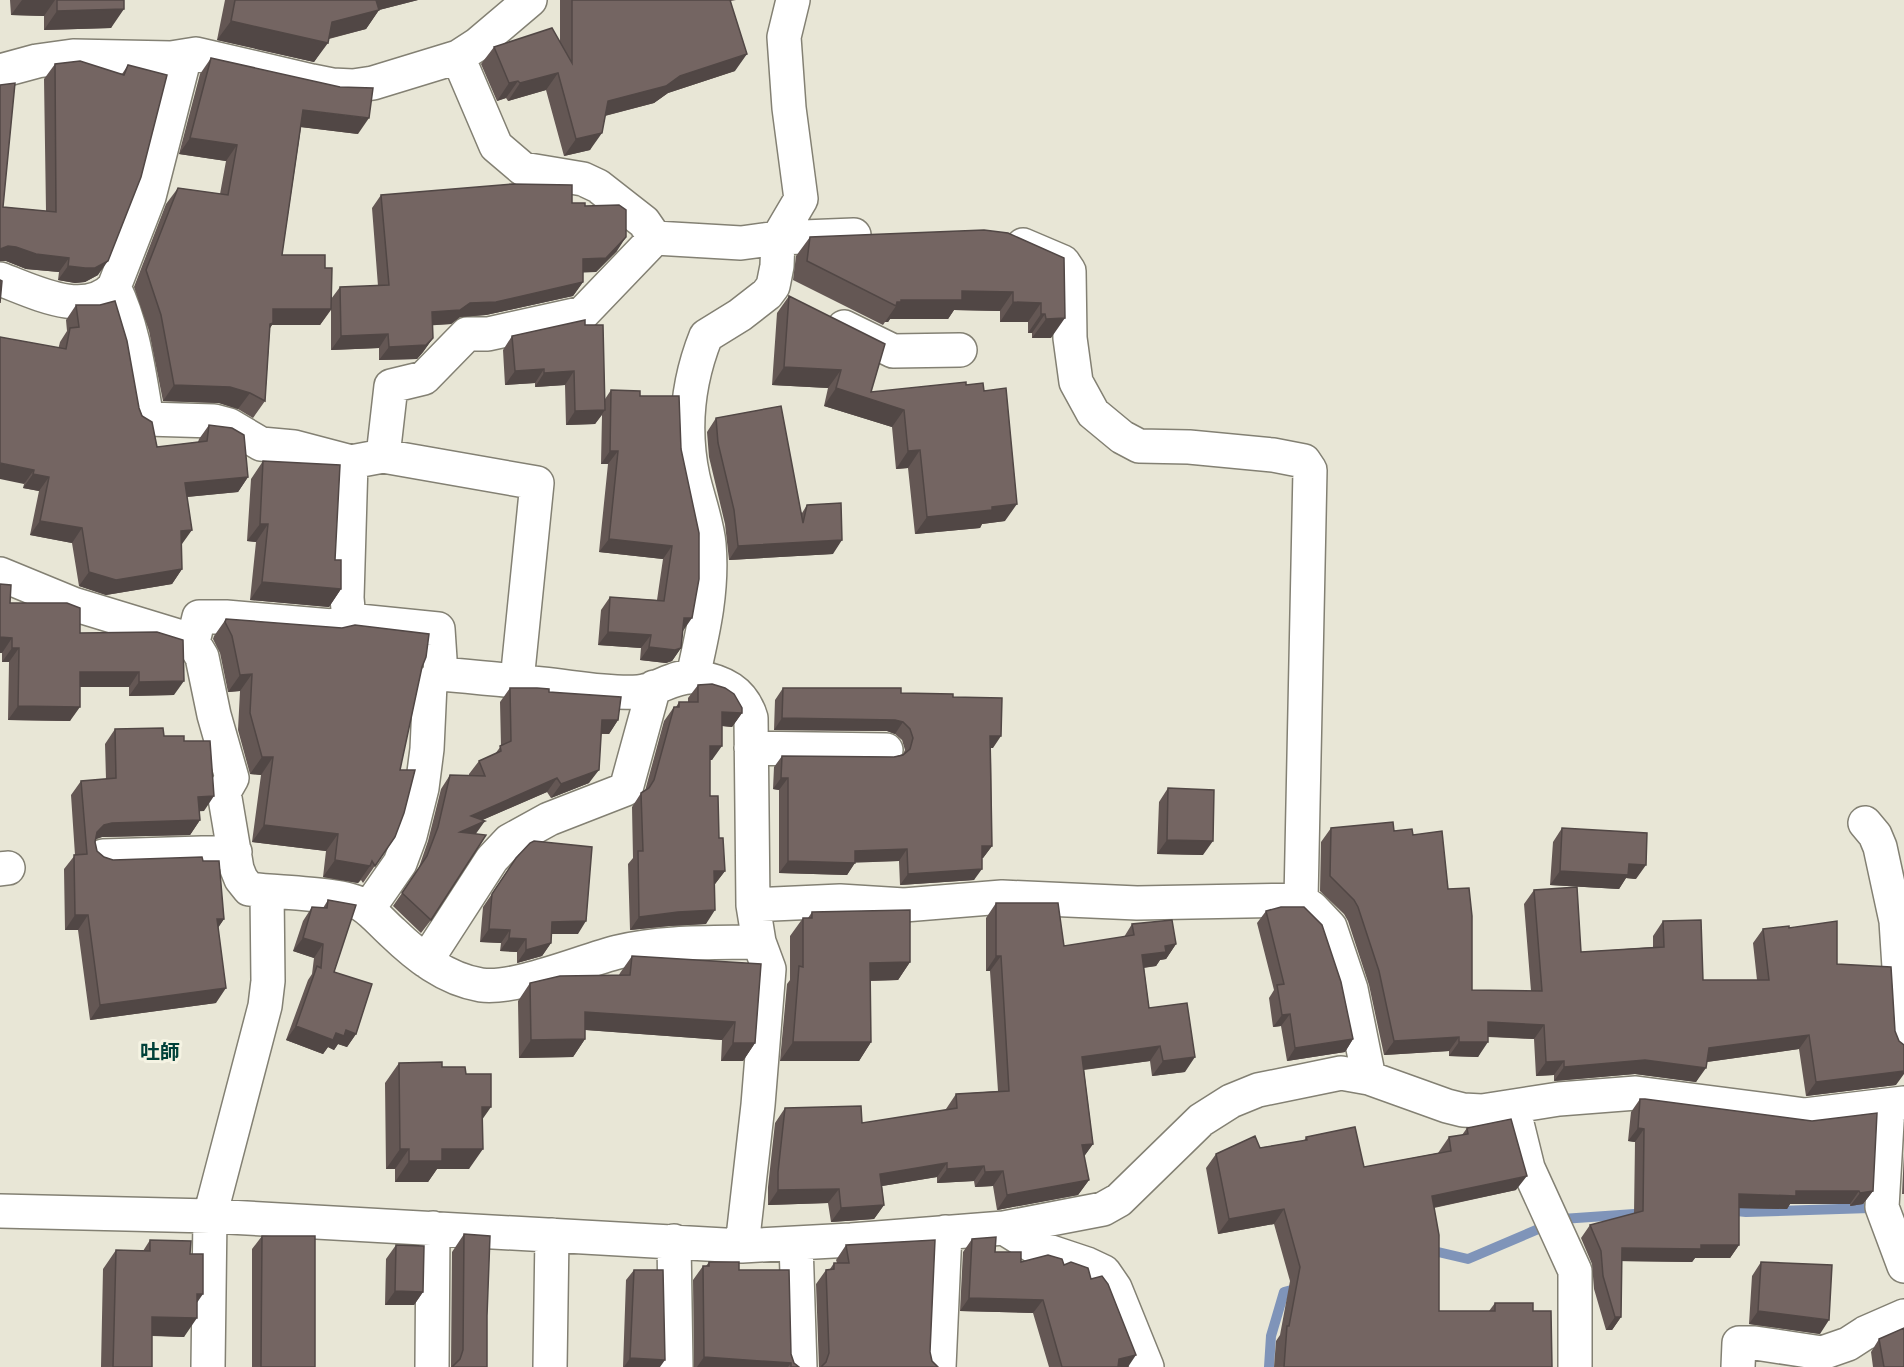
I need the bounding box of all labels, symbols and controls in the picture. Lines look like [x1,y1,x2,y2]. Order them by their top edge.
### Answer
district label: 吐師 [140,1039,180,1064]

